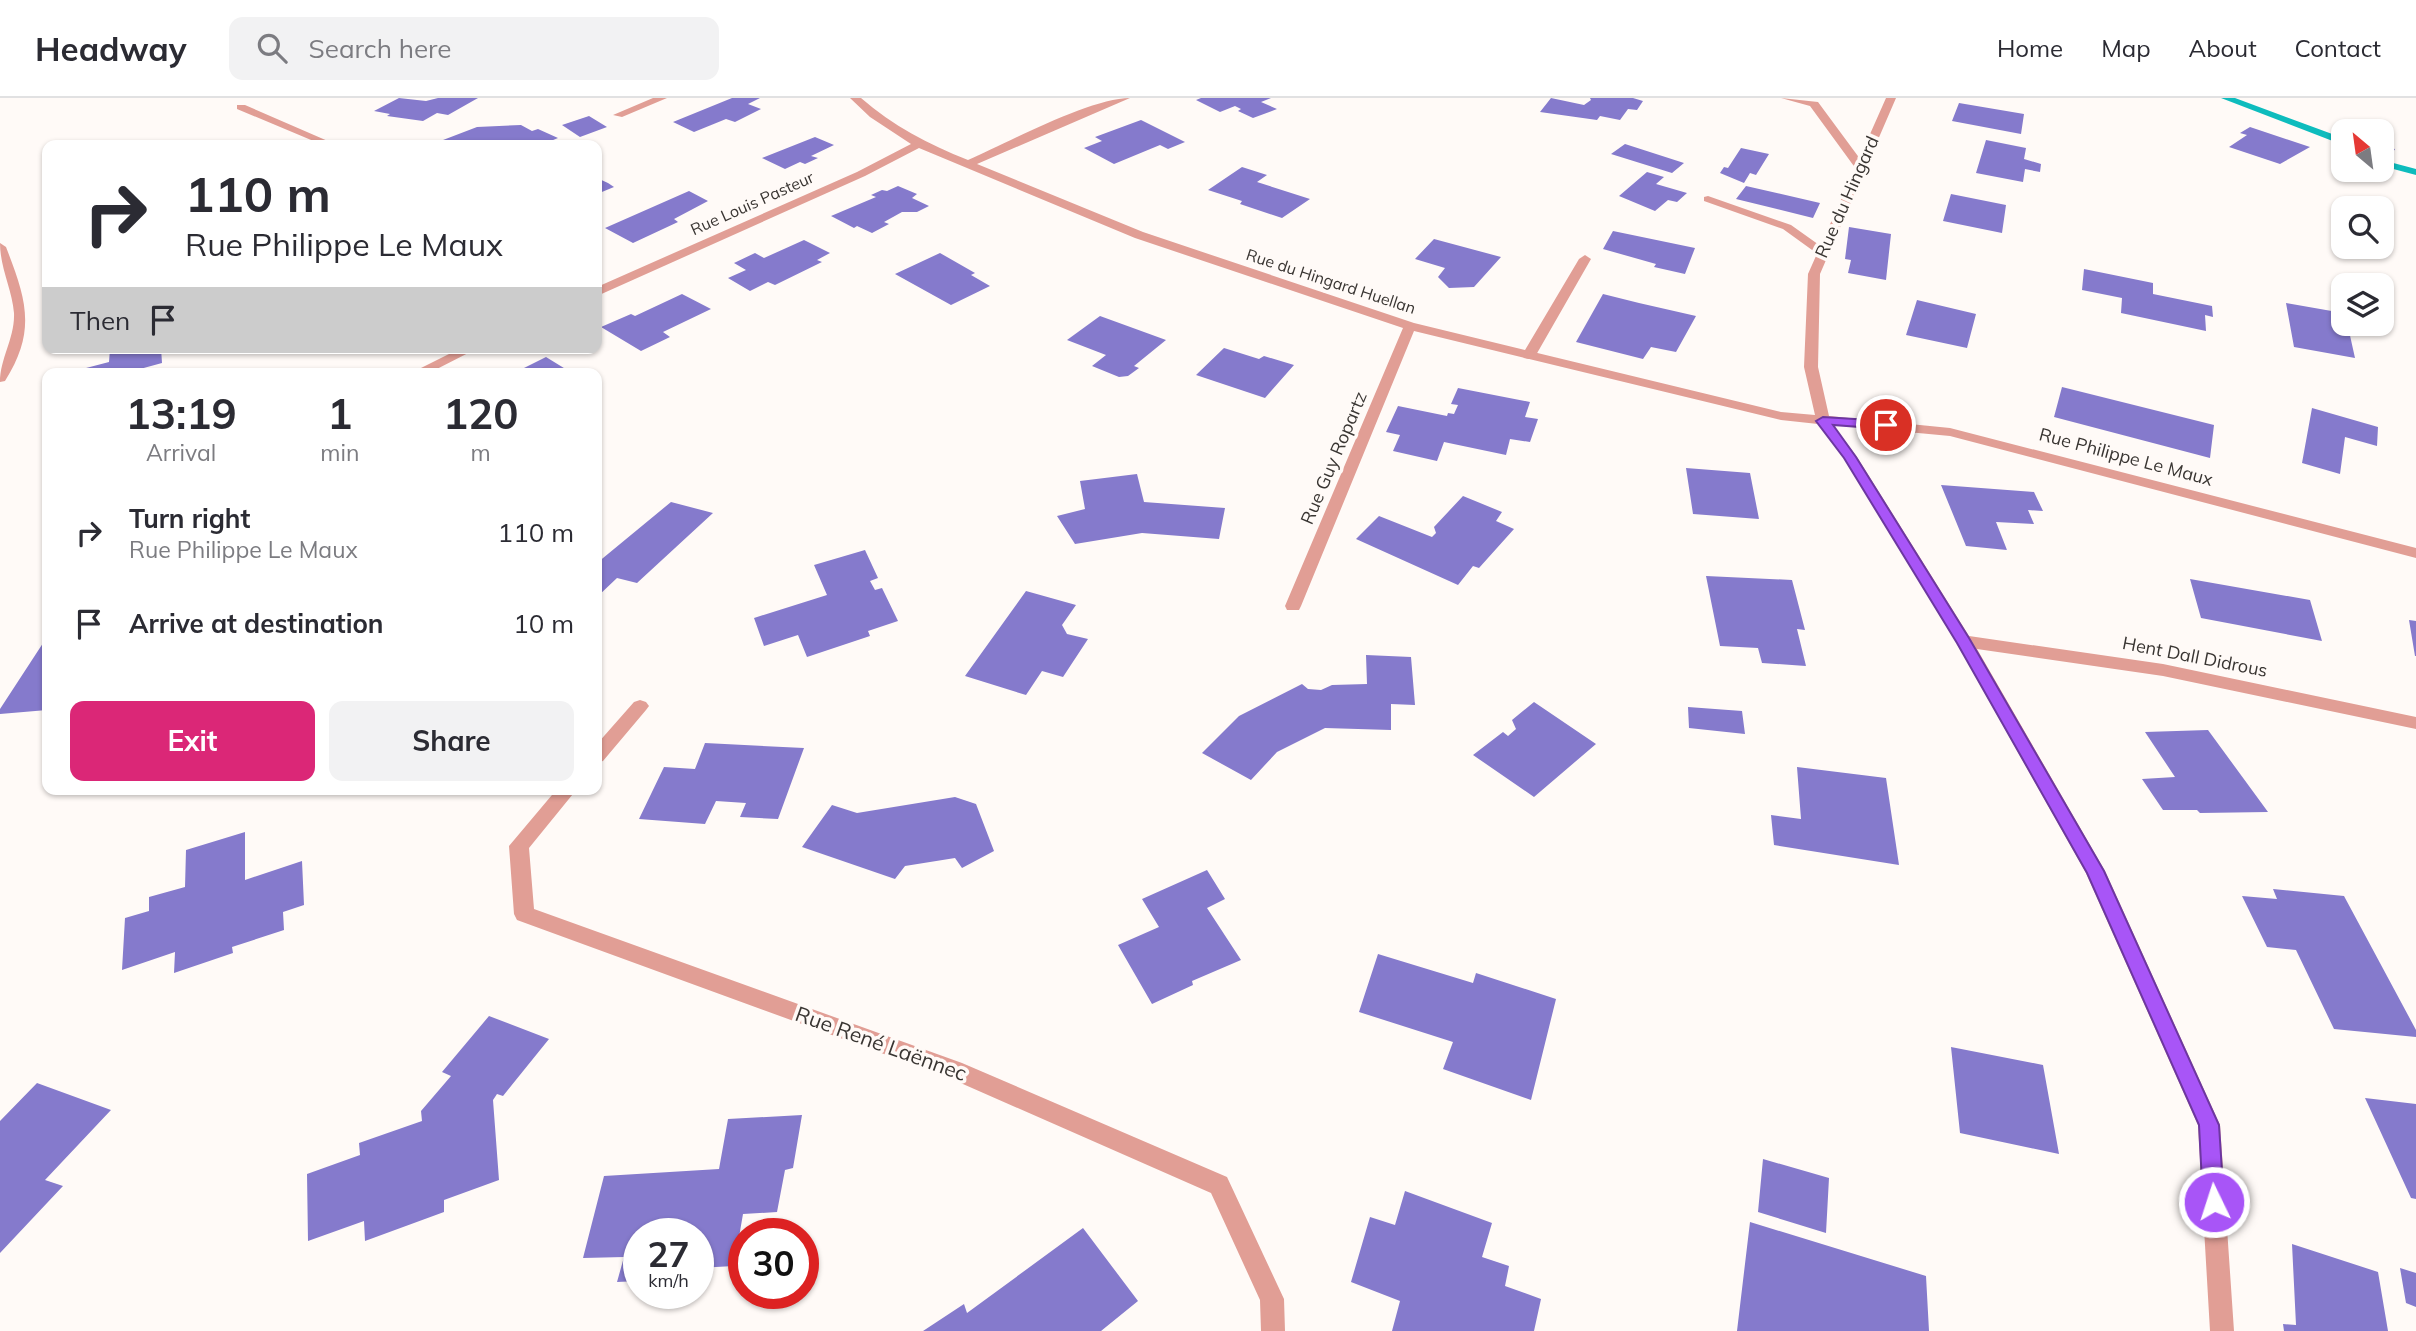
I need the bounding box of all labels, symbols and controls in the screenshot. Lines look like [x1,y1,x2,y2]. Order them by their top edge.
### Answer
search box [229,17,719,80]
text: Headway [35,28,187,69]
icon: search [253,29,291,67]
text: Search here [309,32,451,65]
text: Home [1997,33,2063,63]
text: Map [2101,33,2151,63]
text: About [2189,33,2257,63]
text: Contact [2295,33,2381,63]
north arrow [2331,119,2394,182]
map controls [2331,119,2394,336]
street label: Rue du Hingard [1809,132,1884,261]
text: 110 m [185,163,331,224]
street label: Rue Louis Pasteur [687,167,817,239]
icon: right [70,168,161,259]
button: search [2331,196,2394,259]
text: Rue Philippe Le Maux [185,224,503,264]
street label: Rue du Hingard Huellan [1244,244,1418,318]
button: layers [2331,273,2394,336]
icon: arrive [144,301,182,339]
text: Then [70,304,130,337]
text: 13:19 [126,387,237,440]
text: 1 [327,387,352,440]
text: 120 [443,387,518,440]
street label: Rue Guy Ropartz [1295,388,1372,528]
pin [1856,395,1916,455]
icon: arrive [1867,406,1905,444]
street label: Rue Philippe Le Maux [2037,422,2216,491]
text: Arrival [146,438,216,467]
text: min [320,438,359,467]
text: m [471,438,491,467]
text: Turn right [129,502,250,535]
icon: right [70,514,108,552]
text: 110 m [498,516,574,549]
text: Rue Philippe Le Maux [129,535,358,564]
icon: arrive [70,605,108,643]
text: Arrive at destination [129,607,384,640]
text: 10 m [513,607,574,640]
street label: Hent Dall Didrous [2121,631,2270,682]
button: Exit [70,701,315,781]
button: Share [329,701,574,781]
street label: Rue René Laënnec [792,1000,971,1086]
position arrow [2177,1165,2251,1239]
speed limit sign: 30 [728,1218,819,1309]
text: 27 [647,1232,690,1276]
text: km/h [648,1269,689,1292]

